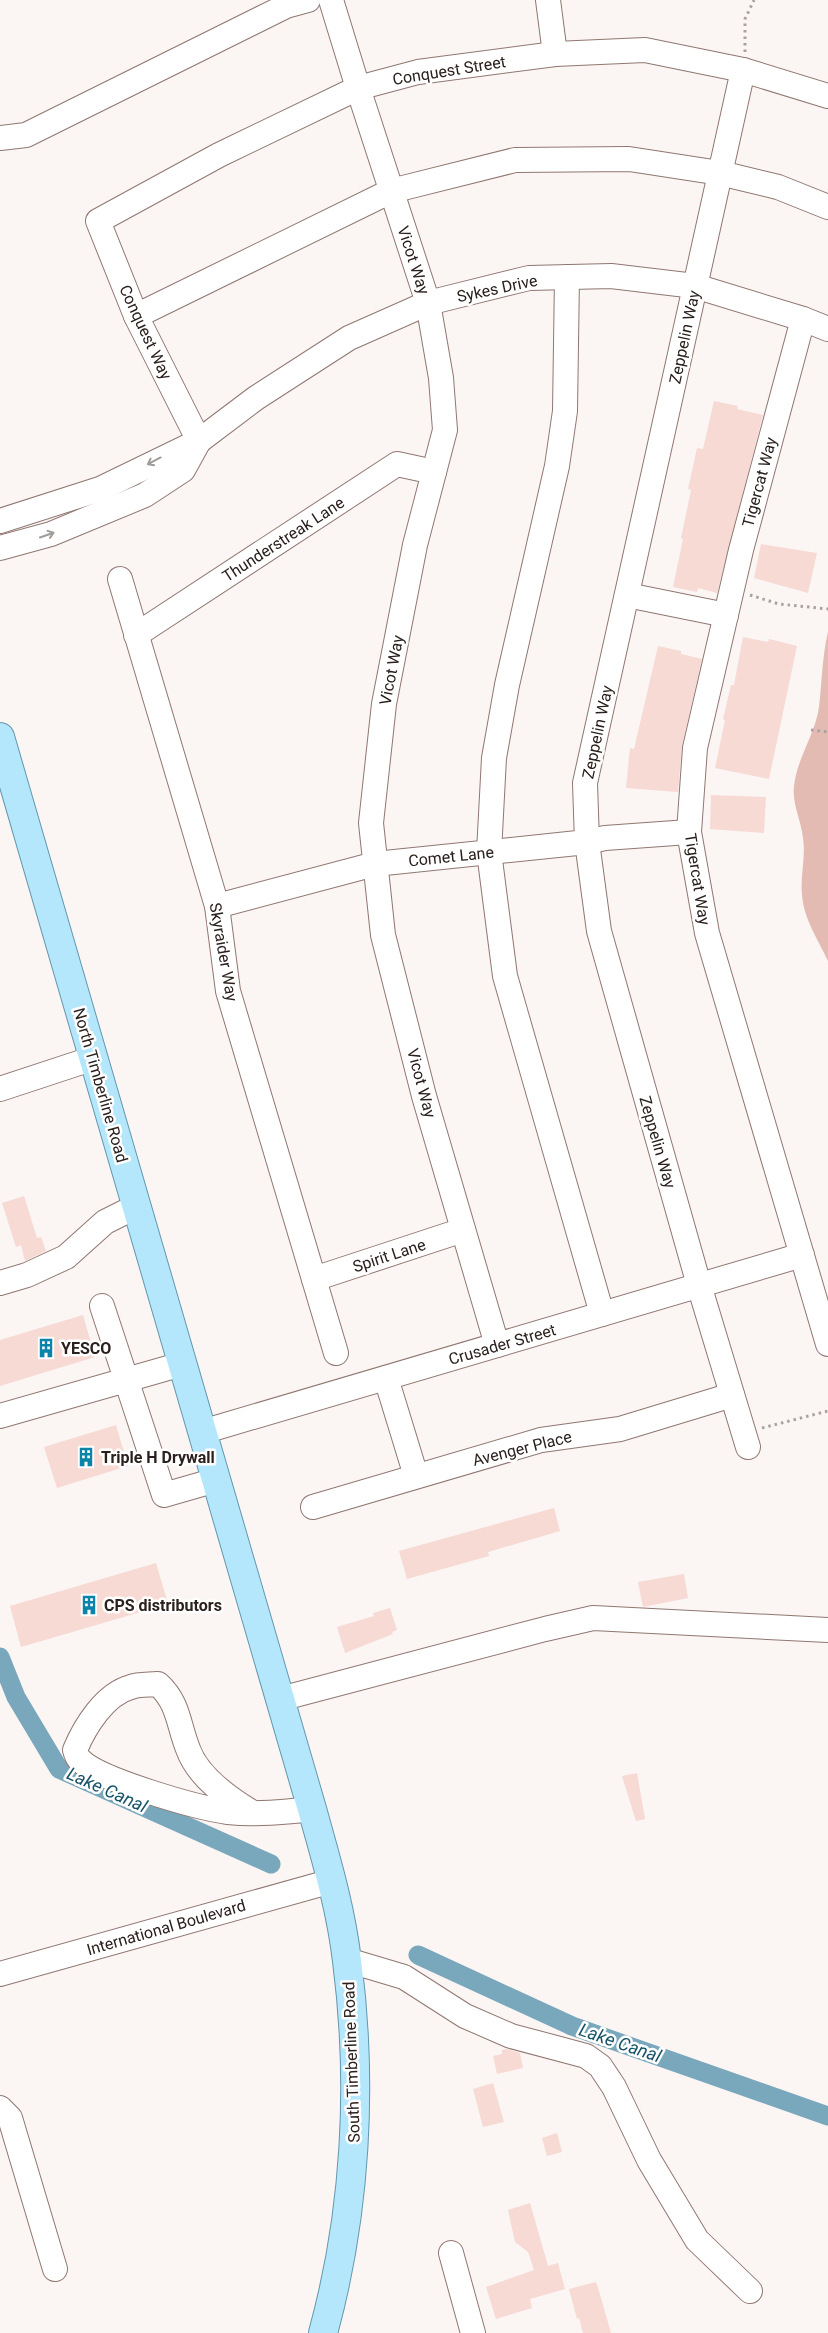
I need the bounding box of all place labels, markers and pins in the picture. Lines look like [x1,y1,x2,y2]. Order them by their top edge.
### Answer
building icon: YESCO [35,1337,57,1359]
place label: YESCO [61,1339,111,1358]
building icon: Triple H Drywall [75,1446,97,1468]
place label: Triple H Drywall [101,1448,215,1467]
building icon: CPS distributors [78,1594,100,1616]
place label: CPS distributors [104,1596,222,1615]

